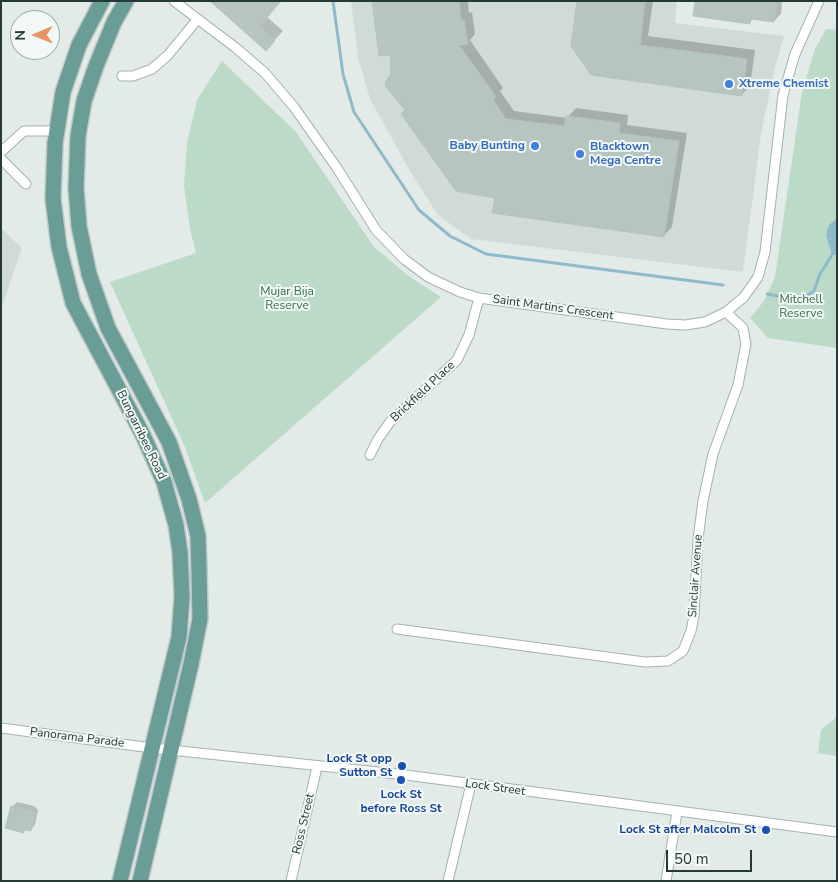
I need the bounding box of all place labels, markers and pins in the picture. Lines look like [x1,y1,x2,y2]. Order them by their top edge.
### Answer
place label: Xtreme Chemist [739,77,828,91]
marker: Xtreme Chemist [723,78,735,90]
place label: Baby Bunting [449,139,525,153]
marker: Baby Bunting [529,140,541,152]
place label: Blacktown Mega Centre [590,140,661,168]
marker: Blacktown Mega Centre [574,148,586,160]
place label: Lock St opp Sutton St [326,752,392,780]
marker: Lock St opp Sutton St [396,760,408,772]
marker: Lock St before Ross St [395,774,407,786]
place label: Lock St before Ross St [360,788,442,816]
place label: Lock St after Malcolm St [619,823,756,837]
marker: Lock St after Malcolm St [760,824,772,836]

